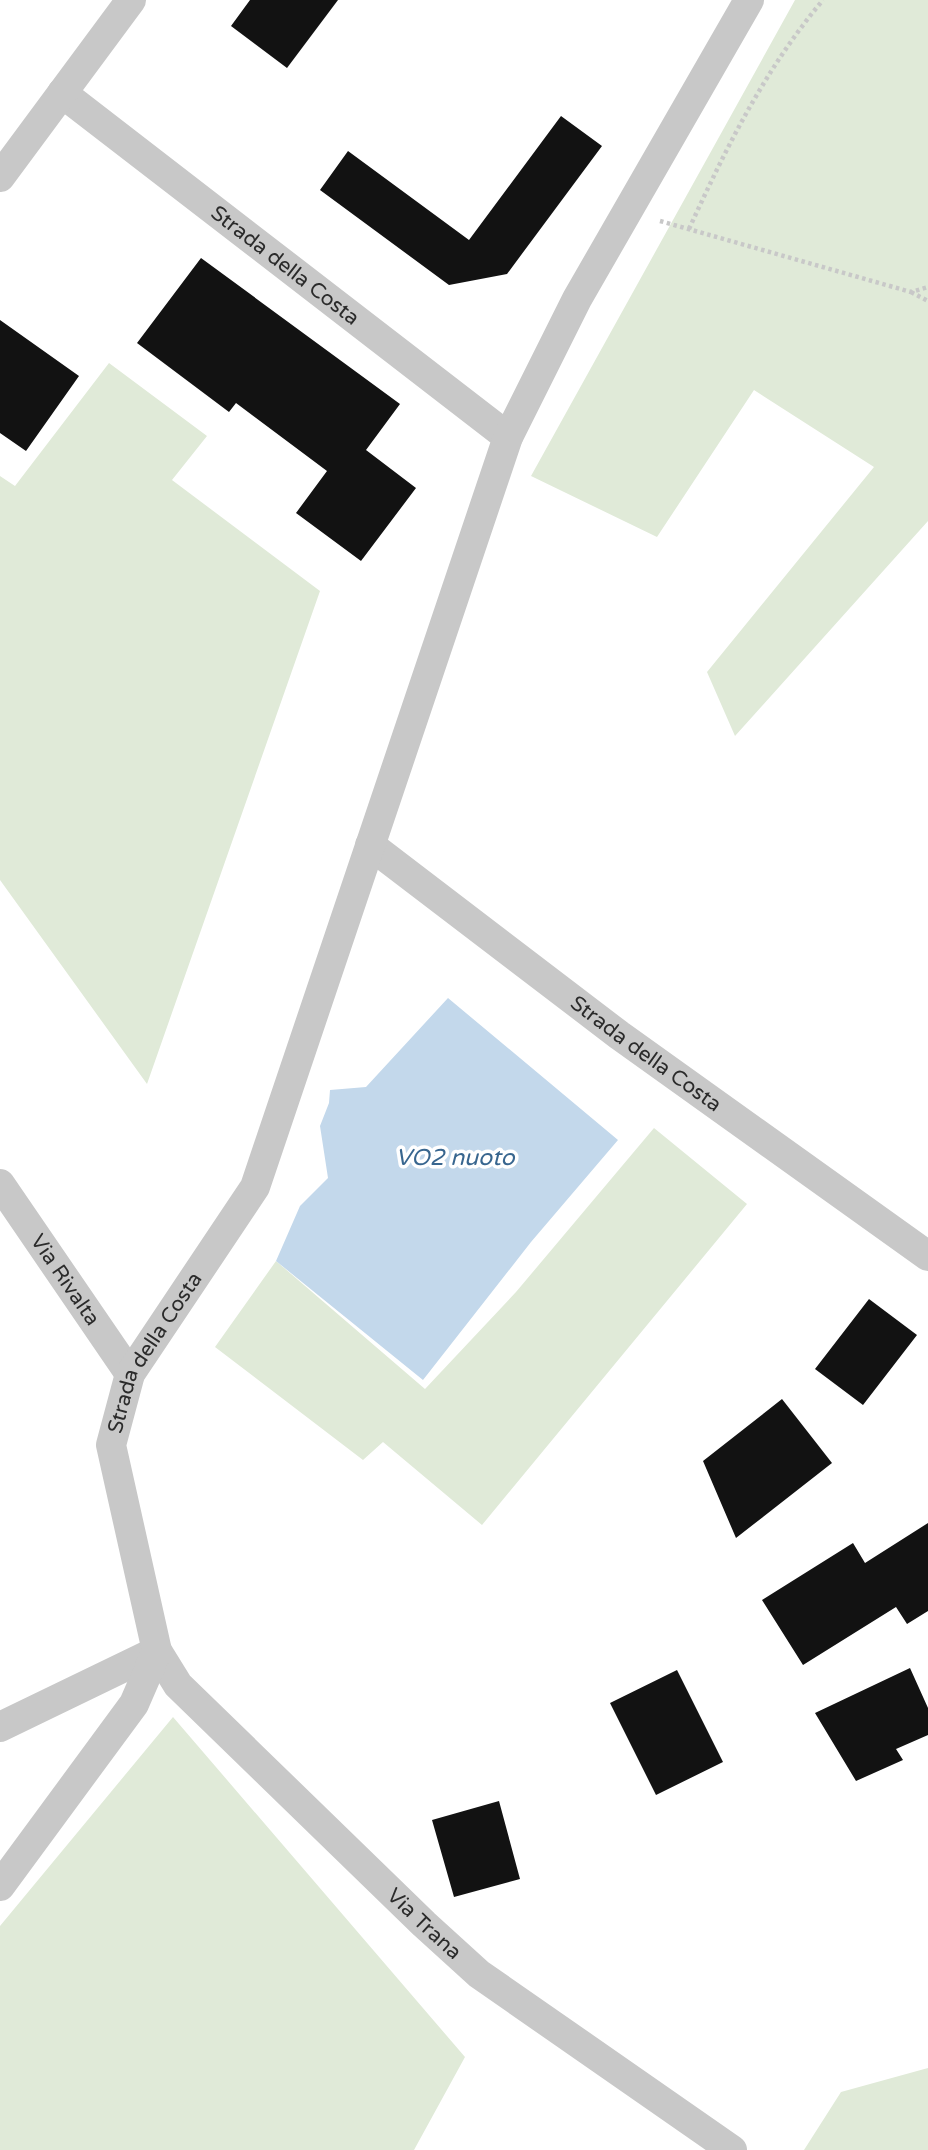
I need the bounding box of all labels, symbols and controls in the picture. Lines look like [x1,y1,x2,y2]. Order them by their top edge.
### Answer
street label: Strada della Costa [206,201,364,331]
street label: Strada della Costa [565,991,726,1117]
water label: VO2 nuoto [395,1144,516,1172]
street label: Via Rivalta [25,1230,105,1330]
street label: Strada della Costa [103,1268,207,1436]
street label: Via Trana [382,1883,466,1965]

